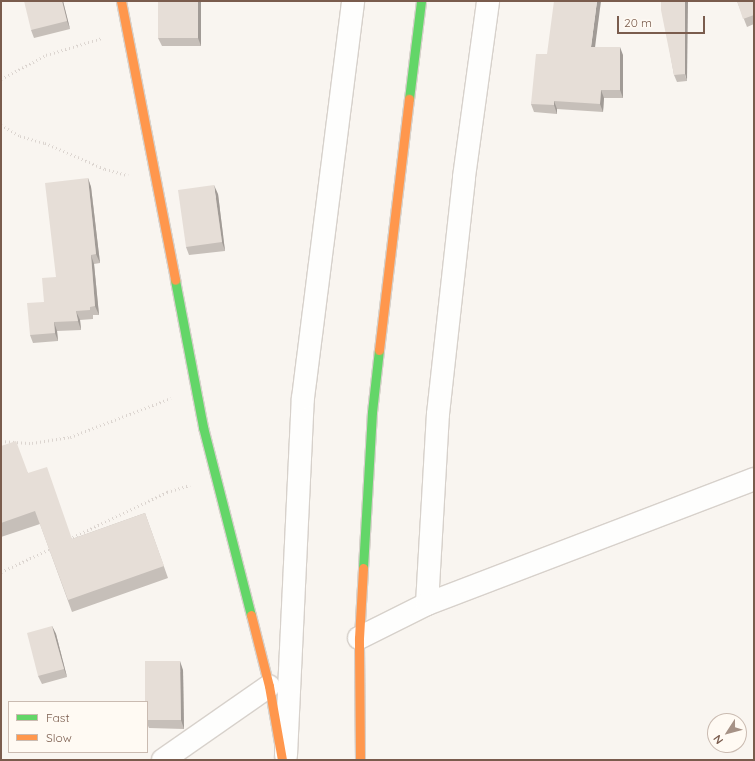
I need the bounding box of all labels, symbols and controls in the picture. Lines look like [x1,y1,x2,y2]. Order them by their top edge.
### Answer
scale bar [619,8,707,34]
text: 20 m [624,15,652,30]
legend [8,701,148,753]
text: Fast [46,710,70,725]
north arrow [707,713,747,753]
text: Slow [46,730,72,745]
text: N [710,732,726,747]

